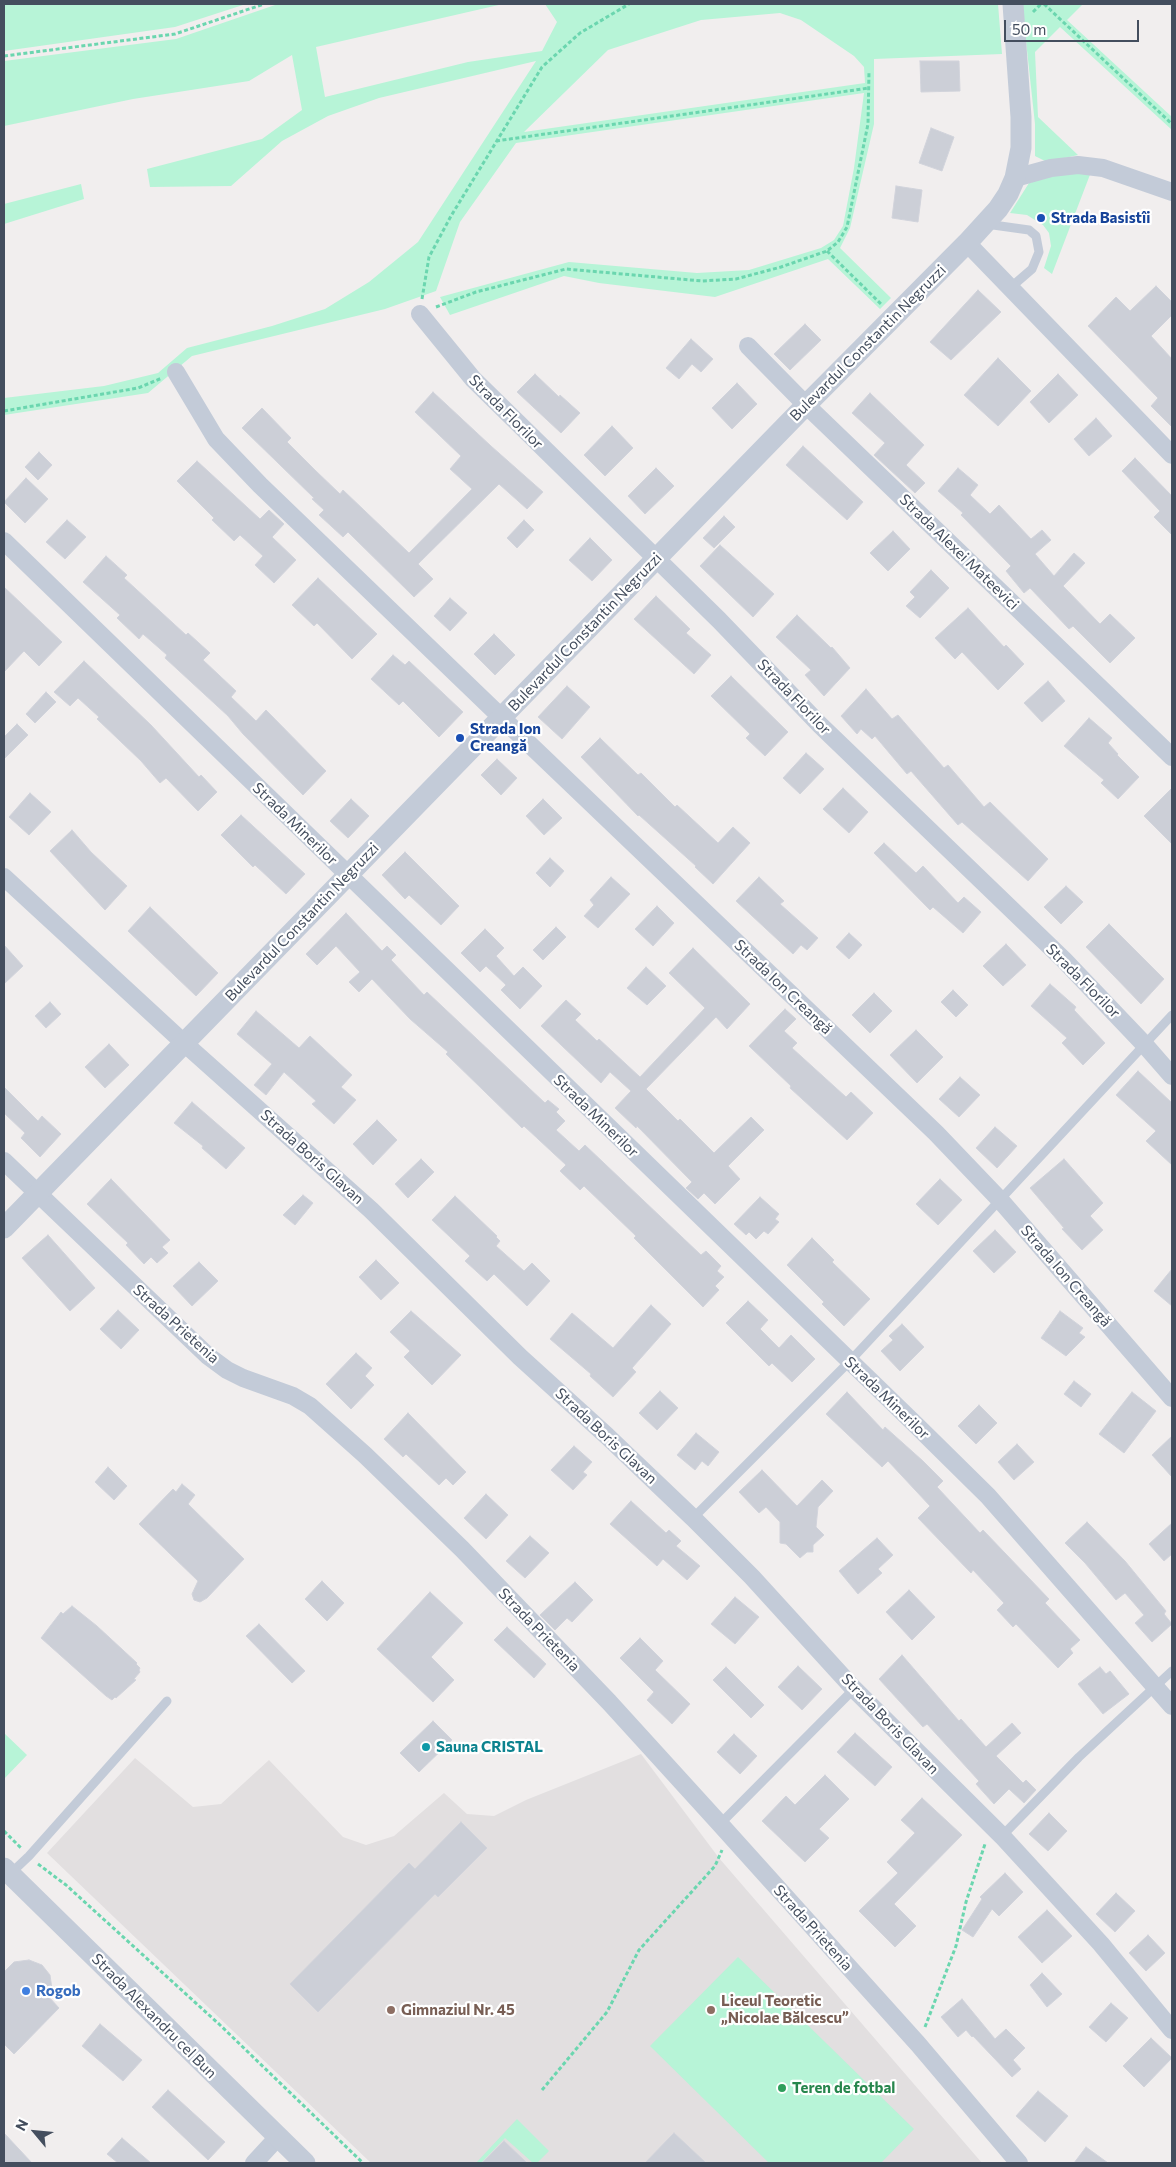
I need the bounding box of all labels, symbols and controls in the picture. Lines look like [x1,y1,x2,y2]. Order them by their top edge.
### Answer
scale bar [1006,10,1141,42]
text: 50 m [1012,20,1046,38]
place label: Strada Basistîi [1051,209,1150,227]
marker: Strada Basistîi [1035,212,1047,224]
street label: Bulevardul Constantin Negruzzi [786,261,950,425]
street label: Strada Florilor [465,371,547,453]
street label: Strada Alexei Mateevici [896,490,1022,614]
street label: Bulevardul Constantin Negruzzi [504,549,666,715]
street label: Strada Florilor [754,656,834,738]
place label: Strada Ion Creangă [470,720,541,755]
marker: Strada Ion Creangă [454,732,466,744]
street label: Strada Minerilor [249,779,341,869]
street label: Bulevardul Constantin Negruzzi [221,839,383,1005]
street label: Strada Ion Creangă [730,936,836,1038]
street label: Strada Florilor [1042,940,1124,1022]
street label: Strada Minerilor [550,1071,642,1161]
street label: Strada Boris Glavan [257,1106,367,1208]
street label: Strada Ion Creangă [1017,1222,1115,1330]
street label: Strada Prietenia [129,1281,223,1367]
street label: Strada Minerilor [841,1353,933,1443]
street label: Strada Boris Glavan [551,1384,661,1488]
street label: Strada Prietenia [495,1584,583,1676]
street label: Strada Boris Glavan [837,1670,943,1778]
place label: Sauna CRISTAL [436,1738,543,1756]
marker: Sauna CRISTAL [420,1741,432,1753]
street label: Strada Prietenia [770,1881,856,1975]
street label: Strada Alexandru cel Bun [88,1950,220,2082]
place label: Rogob [36,1982,81,2000]
marker: Rogob [20,1985,32,1997]
place label: Liceul Teoretic „Nicolae Bălcescu” [721,1992,849,2027]
place label: Gimnaziul Nr. 45 [401,2001,515,2019]
marker: Gimnaziul Nr. 45 [385,2004,397,2016]
marker: Liceul Teoretic „Nicolae Bălcescu” [705,2004,717,2016]
place label: Teren de fotbal [792,2079,895,2097]
marker: Teren de fotbal [776,2082,788,2094]
north arrow [10,2107,60,2157]
text: N [11,2116,31,2133]

